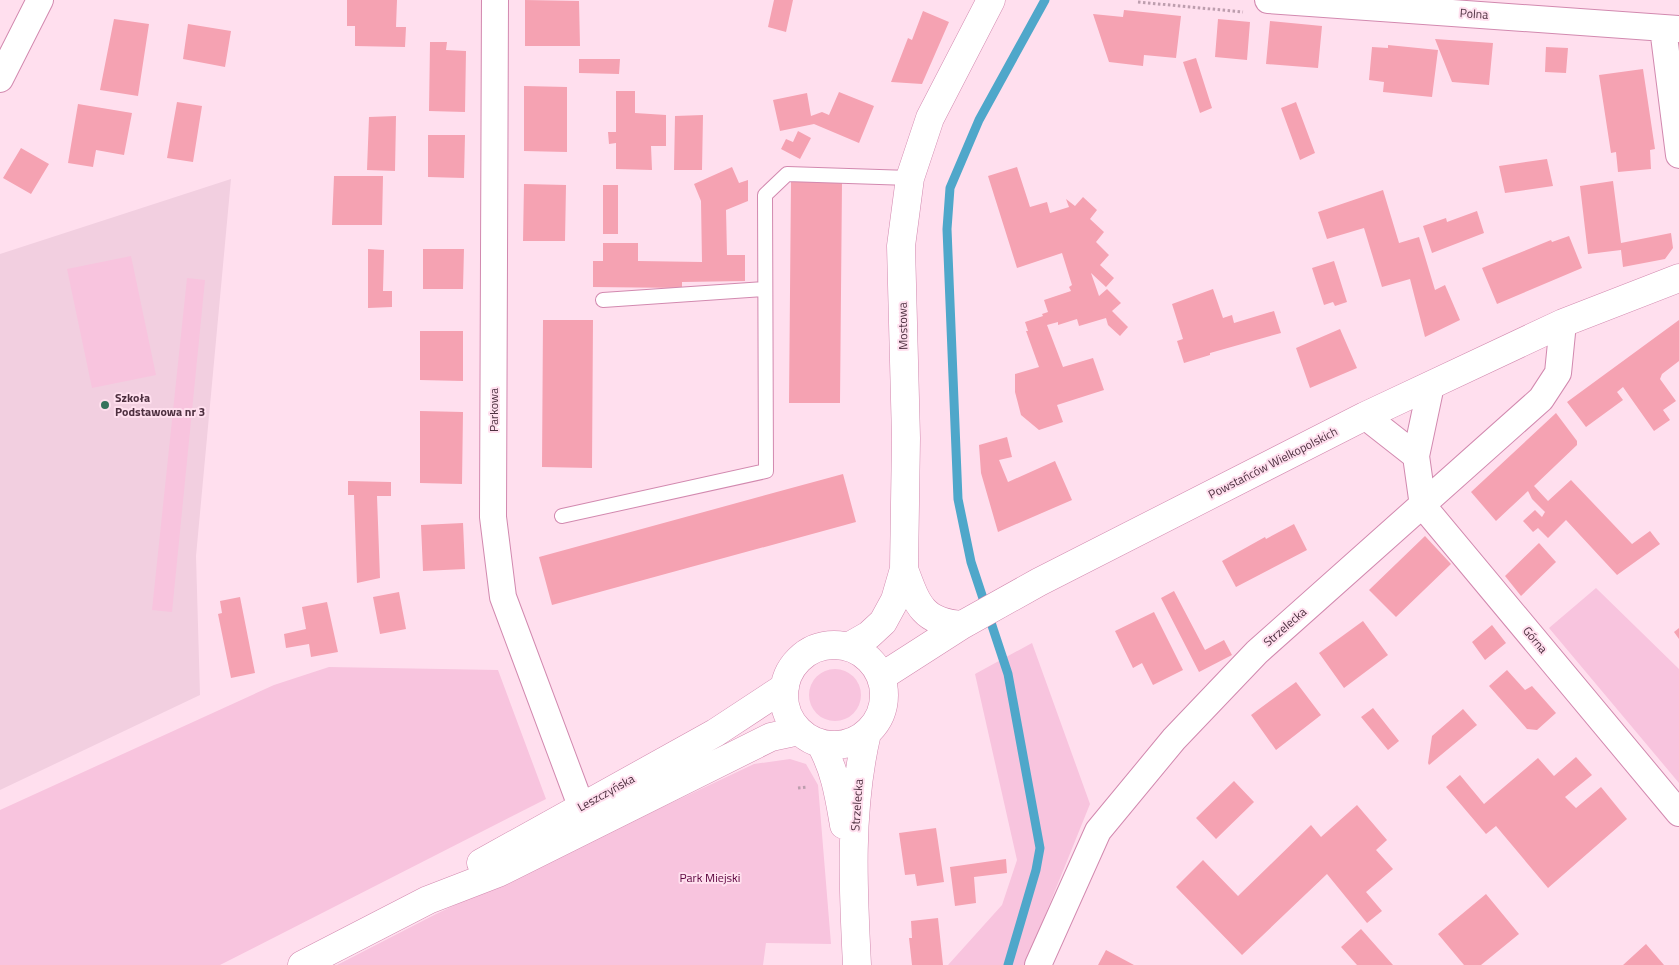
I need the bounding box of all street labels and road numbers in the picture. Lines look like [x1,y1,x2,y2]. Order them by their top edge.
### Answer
street label: Polna [1459,3,1489,24]
street label: Mostowa [893,302,912,350]
street label: Parkowa [484,388,503,432]
street label: Powstańców Wielkopolskich [1205,422,1341,503]
street label: Strzelecka [1259,602,1311,651]
street label: Górna [1518,622,1552,657]
street label: Leszczyńska [574,769,638,816]
street label: Strzelecka [845,778,868,832]

